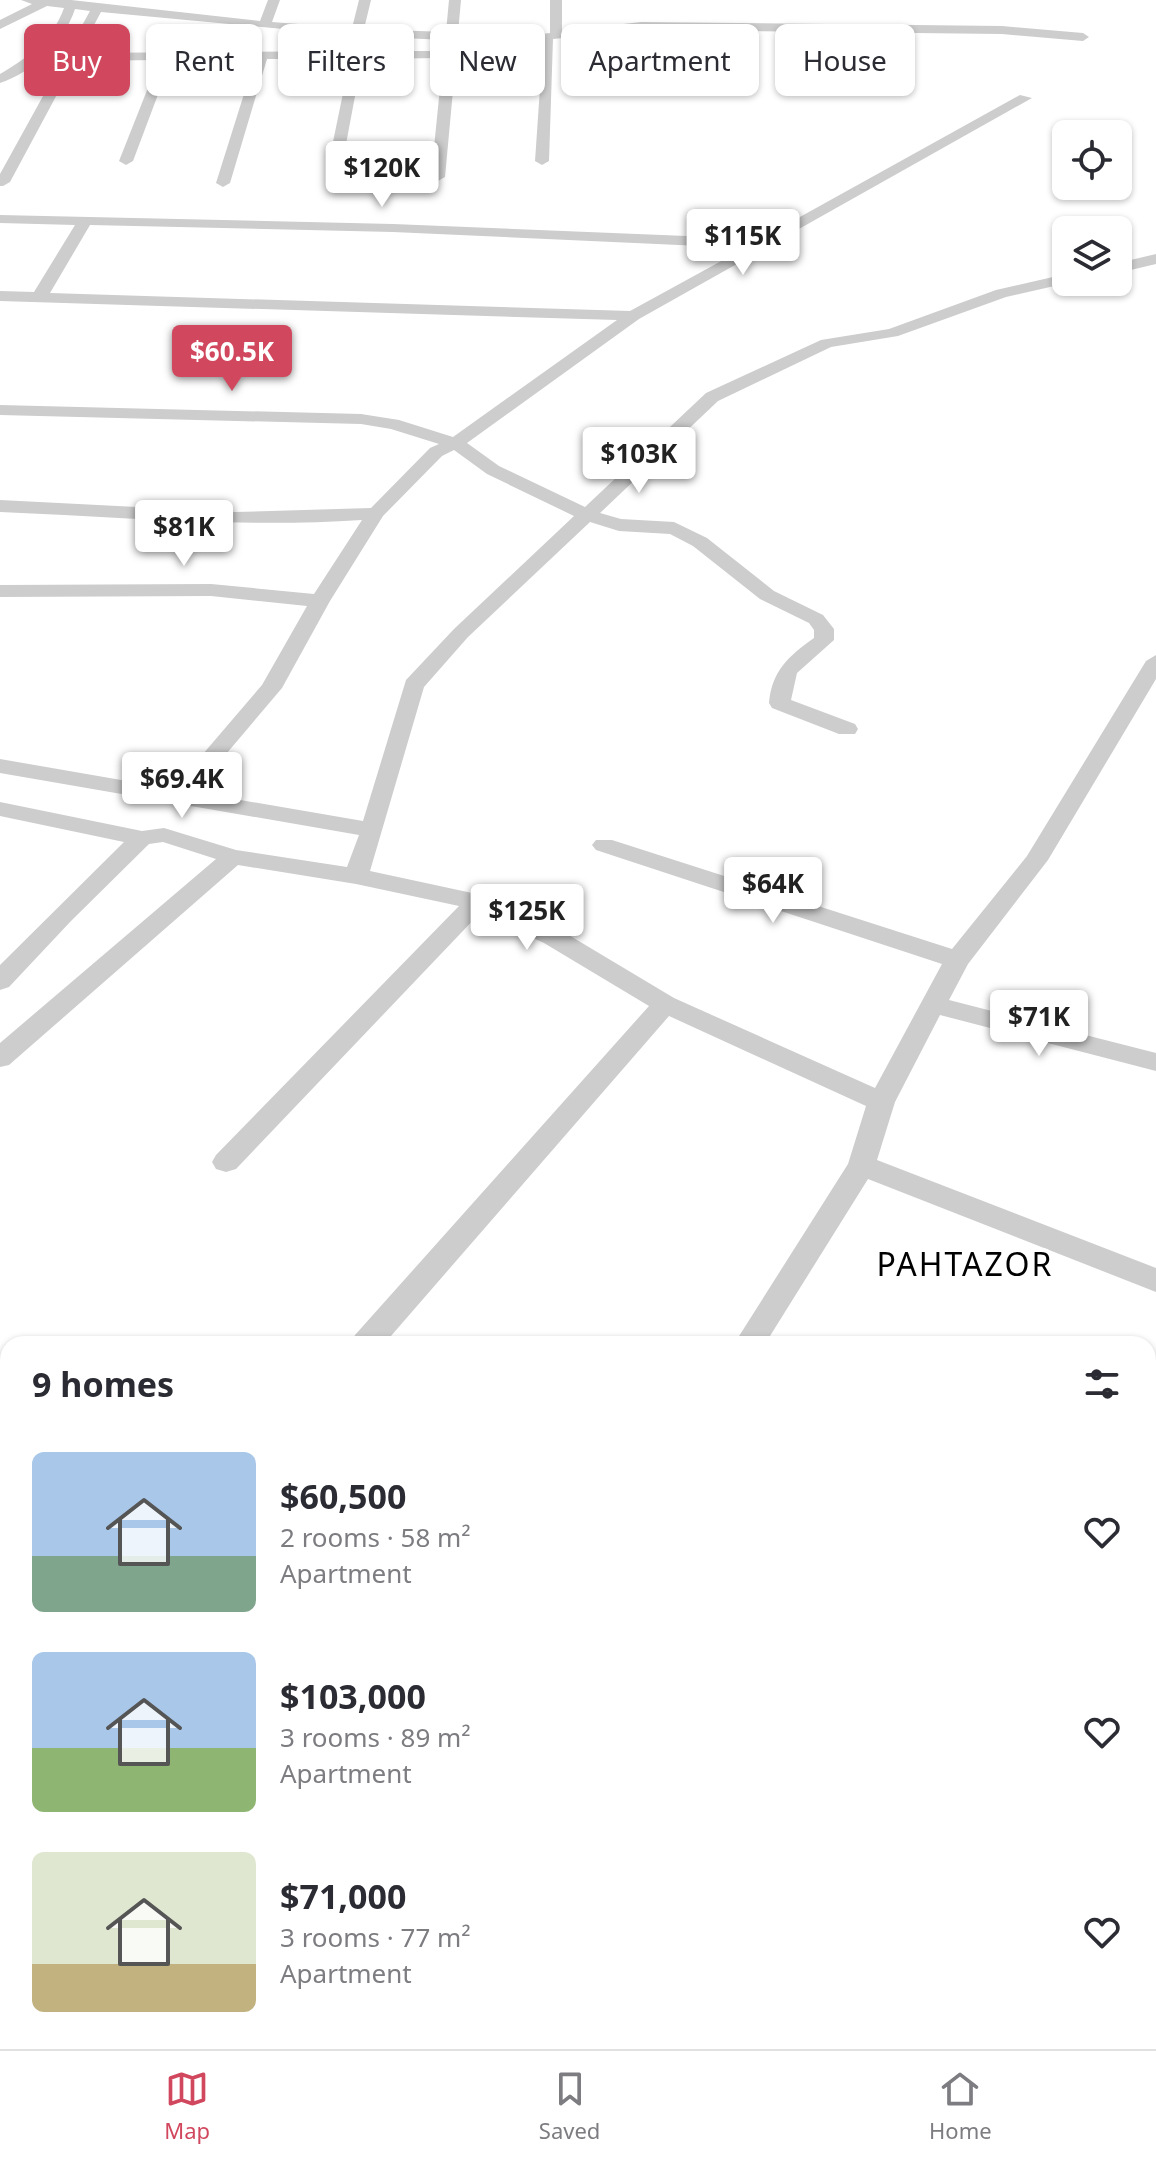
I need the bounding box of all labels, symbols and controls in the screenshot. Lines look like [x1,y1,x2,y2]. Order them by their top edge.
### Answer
chip: Buy [24,24,130,96]
chip: Rent [146,24,262,96]
chip: Filters [278,24,414,96]
chip: New [430,24,545,96]
chip: Apartment [561,24,759,96]
chip: House [775,24,915,96]
map controls [1052,120,1132,296]
button: locate [1052,120,1132,200]
pin: $120K [326,141,438,209]
text: $120K [344,149,420,185]
pin: $115K [687,209,799,277]
button: layers [1052,216,1132,296]
text: $115K [705,217,781,253]
pin: $60.5K [167,325,297,393]
text: $60.5K [190,333,274,369]
pin: $103K [583,427,695,495]
text: $103K [601,435,677,471]
pin: $81K [137,500,231,568]
text: $81K [153,508,215,544]
pin: $69.4K [117,752,247,820]
text: $69.4K [140,760,224,796]
pin: $64K [726,857,820,925]
text: $64K [742,865,804,901]
pin: $125K [471,884,583,952]
text: $125K [489,892,565,928]
pin: $71K [992,990,1086,1058]
text: $71K [1008,998,1070,1034]
district label: PAHTAZOR [877,1242,1053,1285]
text: 9 homes [32,1361,174,1407]
icon: filters [1080,1362,1124,1406]
text: $60,500 [280,1473,406,1519]
icon: home [96,1484,192,1580]
icon: heart [1080,1510,1124,1554]
text: 2 rooms · 58 m² [280,1519,470,1555]
text: Apartment [280,1555,412,1591]
text: $103,000 [280,1673,426,1719]
icon: home [96,1684,192,1780]
icon: heart [1080,1710,1124,1754]
text: 3 rooms · 89 m² [280,1719,470,1755]
text: Apartment [280,1755,412,1791]
text: $71,000 [280,1873,406,1919]
icon: home [96,1884,192,1980]
icon: heart [1080,1910,1124,1954]
text: 3 rooms · 77 m² [280,1919,470,1955]
text: Apartment [280,1955,412,1991]
tab: Map [164,2067,210,2145]
tab: Saved [539,2067,600,2145]
tab: Home [929,2067,992,2145]

